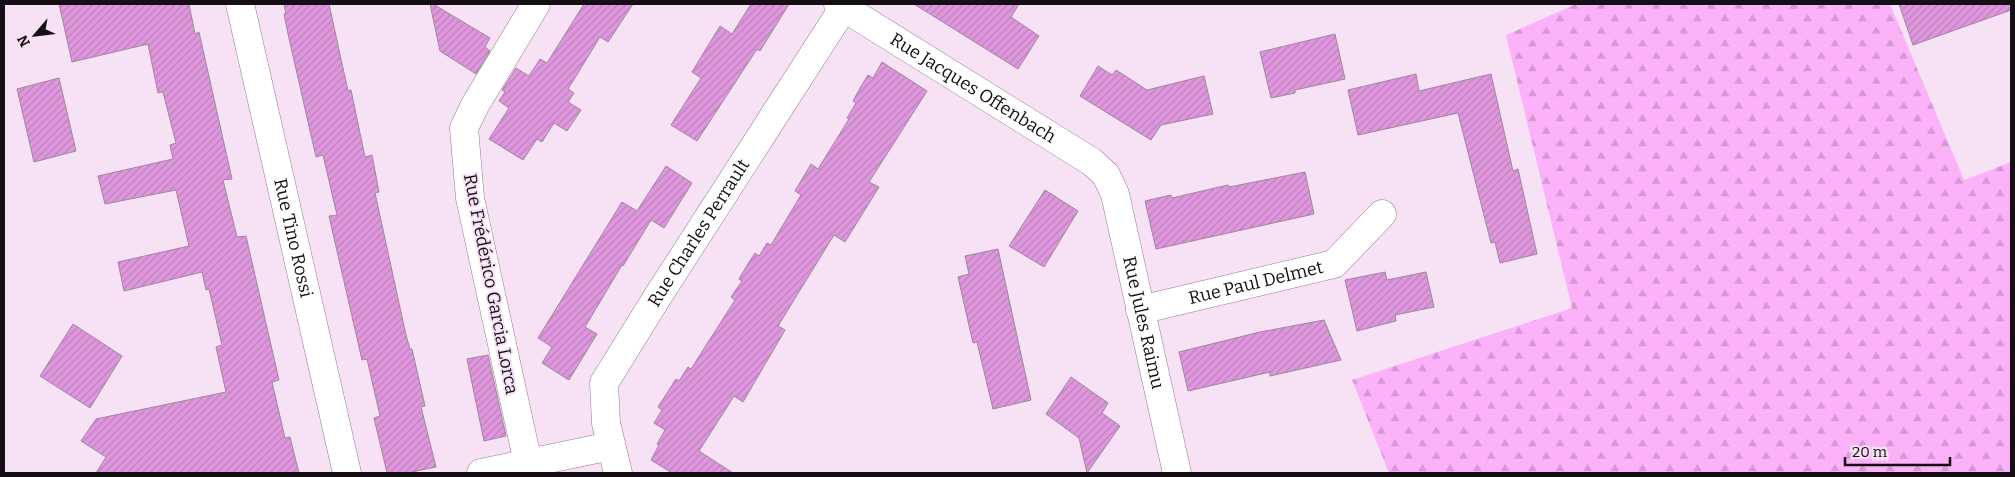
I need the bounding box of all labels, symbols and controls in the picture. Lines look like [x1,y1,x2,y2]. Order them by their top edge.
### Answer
north arrow [10,10,60,60]
street label: Rue Jacques Offenbach [886,28,1060,148]
text: N [14,32,34,50]
street label: Rue Charles Perrault [643,154,755,311]
street label: Rue Frédérico Garcia Lorca [459,172,523,396]
street label: Rue Tino Rossi [269,176,318,300]
street label: Rue Jules Raimu [1118,254,1169,391]
street label: Rue Paul Delmet [1186,256,1326,309]
scale bar [1845,434,1950,466]
text: 20 m [1852,443,1888,461]

